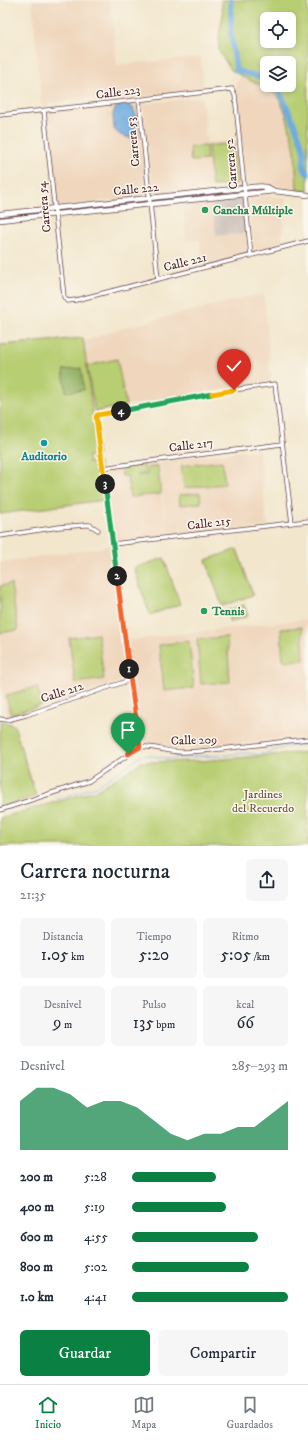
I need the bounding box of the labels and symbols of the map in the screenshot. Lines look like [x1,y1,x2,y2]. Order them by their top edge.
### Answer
street label: Calle 223 [95,82,141,103]
street label: Carrera 53 [123,117,144,167]
street label: Carrera 52 [222,138,241,190]
street label: Carrera 54 [34,180,55,233]
street label: Calle 222 [113,180,160,199]
place label: Cancha Múltiple [213,203,293,218]
marker: Cancha Múltiple [200,205,210,215]
street label: Calle 221 [162,250,208,275]
pin [217,349,251,390]
pin: 4 [111,401,131,421]
street label: Calle 217 [168,435,214,456]
marker: Auditorio [39,438,49,448]
place label: Auditorio [20,449,67,464]
pin: 3 [95,474,115,494]
street label: Calle 215 [186,513,232,534]
pin: 2 [107,566,127,586]
place label: Tennis [211,604,244,619]
marker: Tennis [199,606,209,616]
pin: 1 [119,659,139,679]
street label: Calle 212 [39,679,85,706]
pin [111,713,145,754]
street label: Calle 209 [171,732,217,749]
park label: Jardines del Recuerdo [232,787,294,816]

